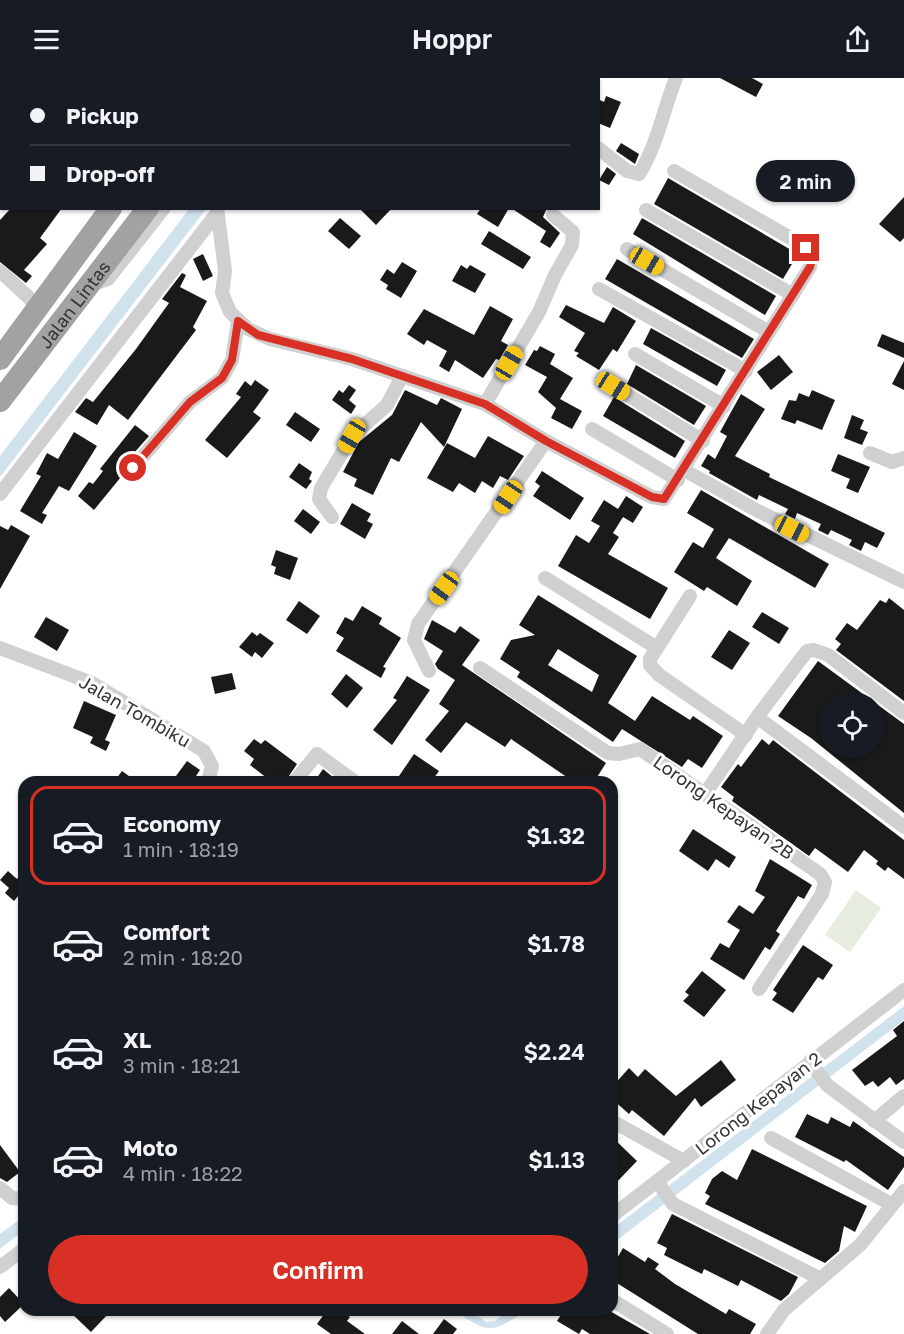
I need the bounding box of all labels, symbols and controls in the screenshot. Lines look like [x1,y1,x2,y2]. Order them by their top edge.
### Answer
icon: menu [30,23,63,56]
text: Hoppr [412,23,492,55]
icon: share [841,23,874,56]
text: Pickup [66,102,139,129]
text: Drop-off [66,160,155,187]
callout: 2 min [756,161,856,203]
text: 2 min [780,169,832,193]
route end [792,234,819,261]
car [627,244,667,278]
street label: Jalan Lintas [34,256,115,352]
car [492,343,526,383]
car [593,369,633,403]
car [335,416,369,456]
route start [119,454,146,481]
car [490,477,526,517]
car [772,513,812,545]
car [426,568,462,608]
street label: Jalan Tombiku [75,670,195,752]
map controls [819,692,885,758]
button: locate [819,692,885,758]
street label: Lorong Kepayan 2B [650,750,798,864]
icon: car [51,809,105,863]
text: Economy [123,810,221,837]
text: $1.32 [526,822,585,849]
text: 1 min · 18:19 [123,837,239,861]
icon: car [51,917,105,971]
text: Comfort [123,918,210,945]
text: $1.78 [527,930,585,957]
text: 2 min · 18:20 [123,945,243,969]
icon: car [51,1025,105,1079]
text: XL [123,1026,151,1053]
text: $2.24 [524,1038,585,1065]
street label: Lorong Kepayan 2 [690,1047,826,1159]
text: 3 min · 18:21 [123,1053,240,1077]
icon: car [51,1133,105,1187]
text: Moto [123,1134,178,1161]
text: $1.13 [528,1146,585,1173]
text: 4 min · 18:22 [123,1161,243,1185]
button: Confirm [48,1235,588,1304]

